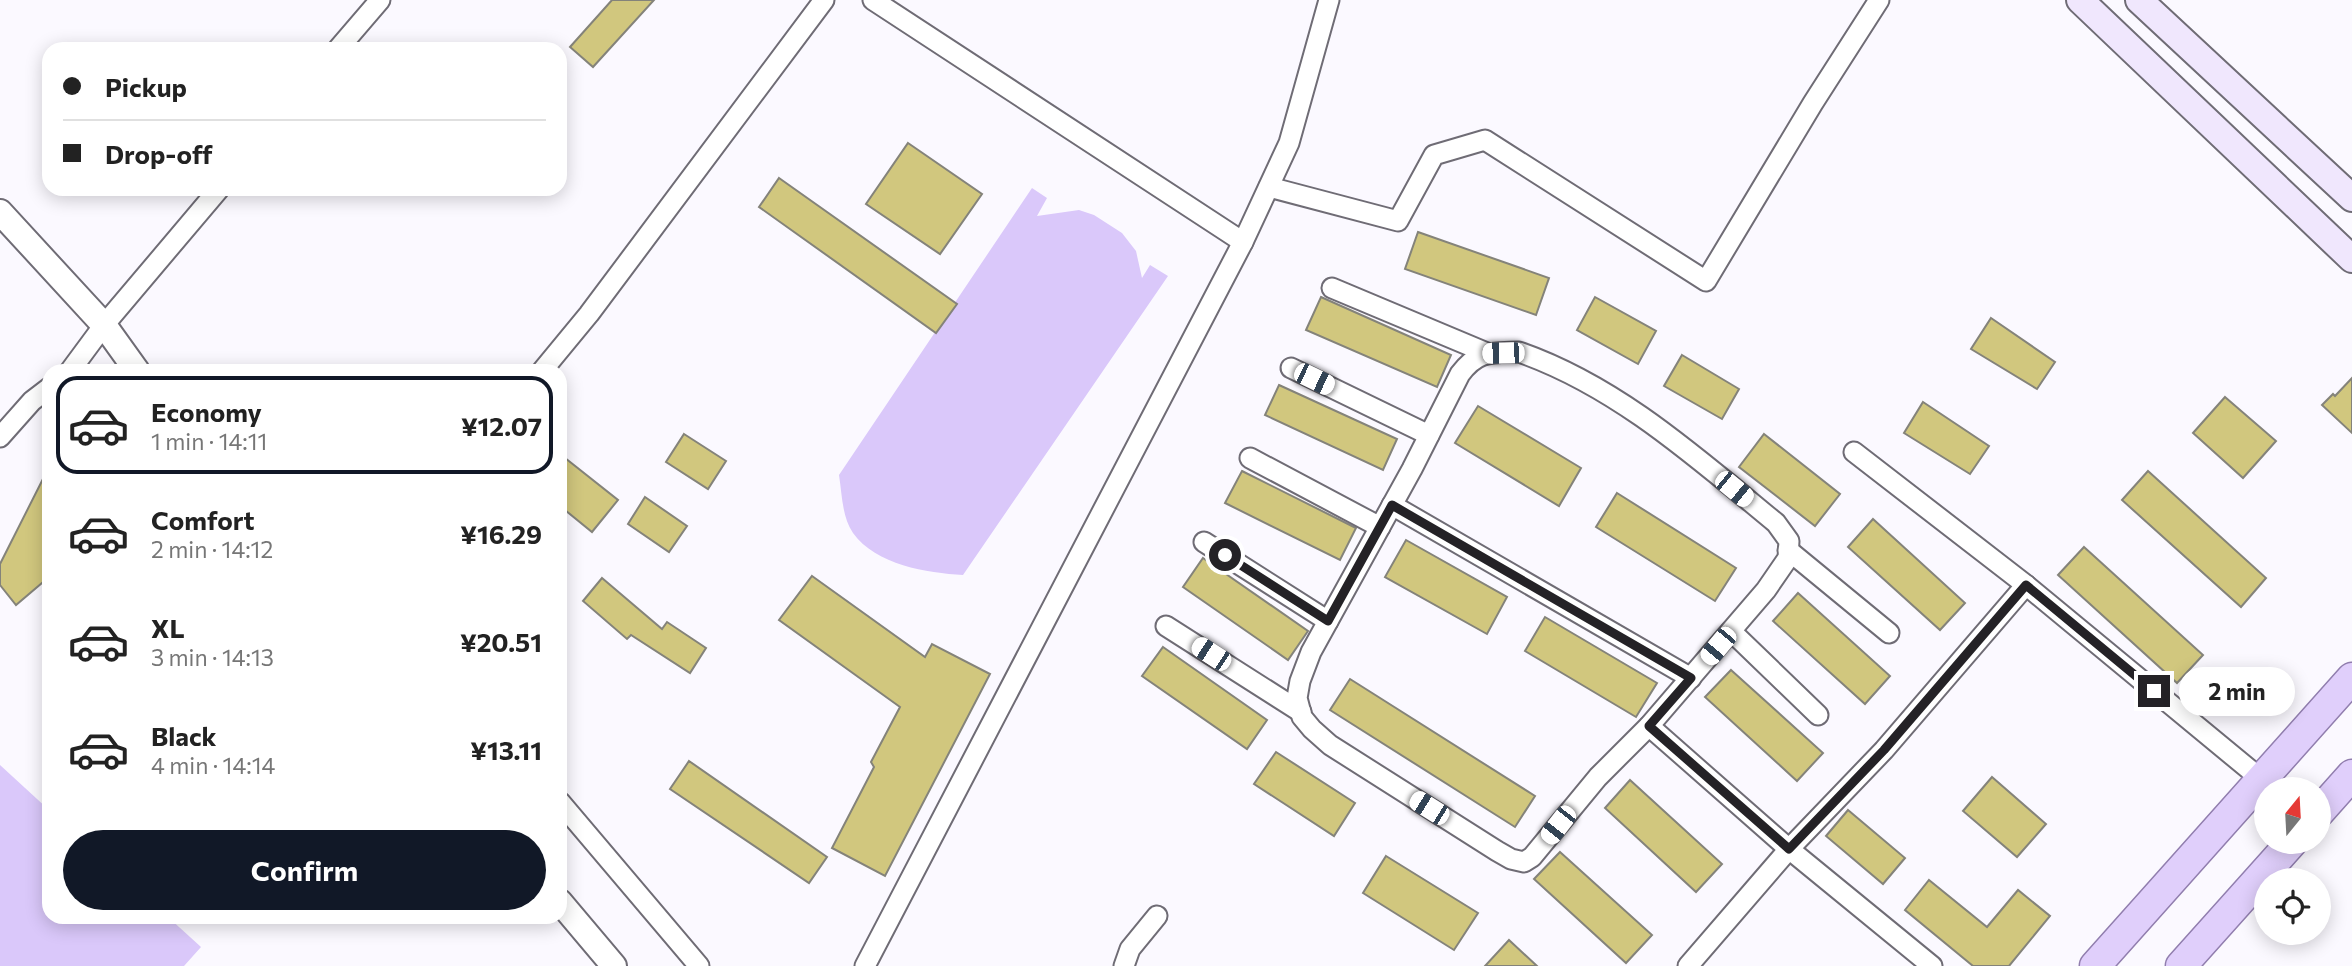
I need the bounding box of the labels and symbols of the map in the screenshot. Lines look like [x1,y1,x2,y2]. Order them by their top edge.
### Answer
car [1482,342,1525,364]
car [1291,360,1338,398]
car [1712,468,1757,510]
route start [1209,539,1241,571]
car [1697,623,1740,669]
car [1188,634,1235,674]
callout: 2 min [2178,666,2294,716]
route end [2138,675,2170,707]
north arrow [2254,777,2331,854]
car [1406,788,1453,828]
car [1537,802,1580,848]

